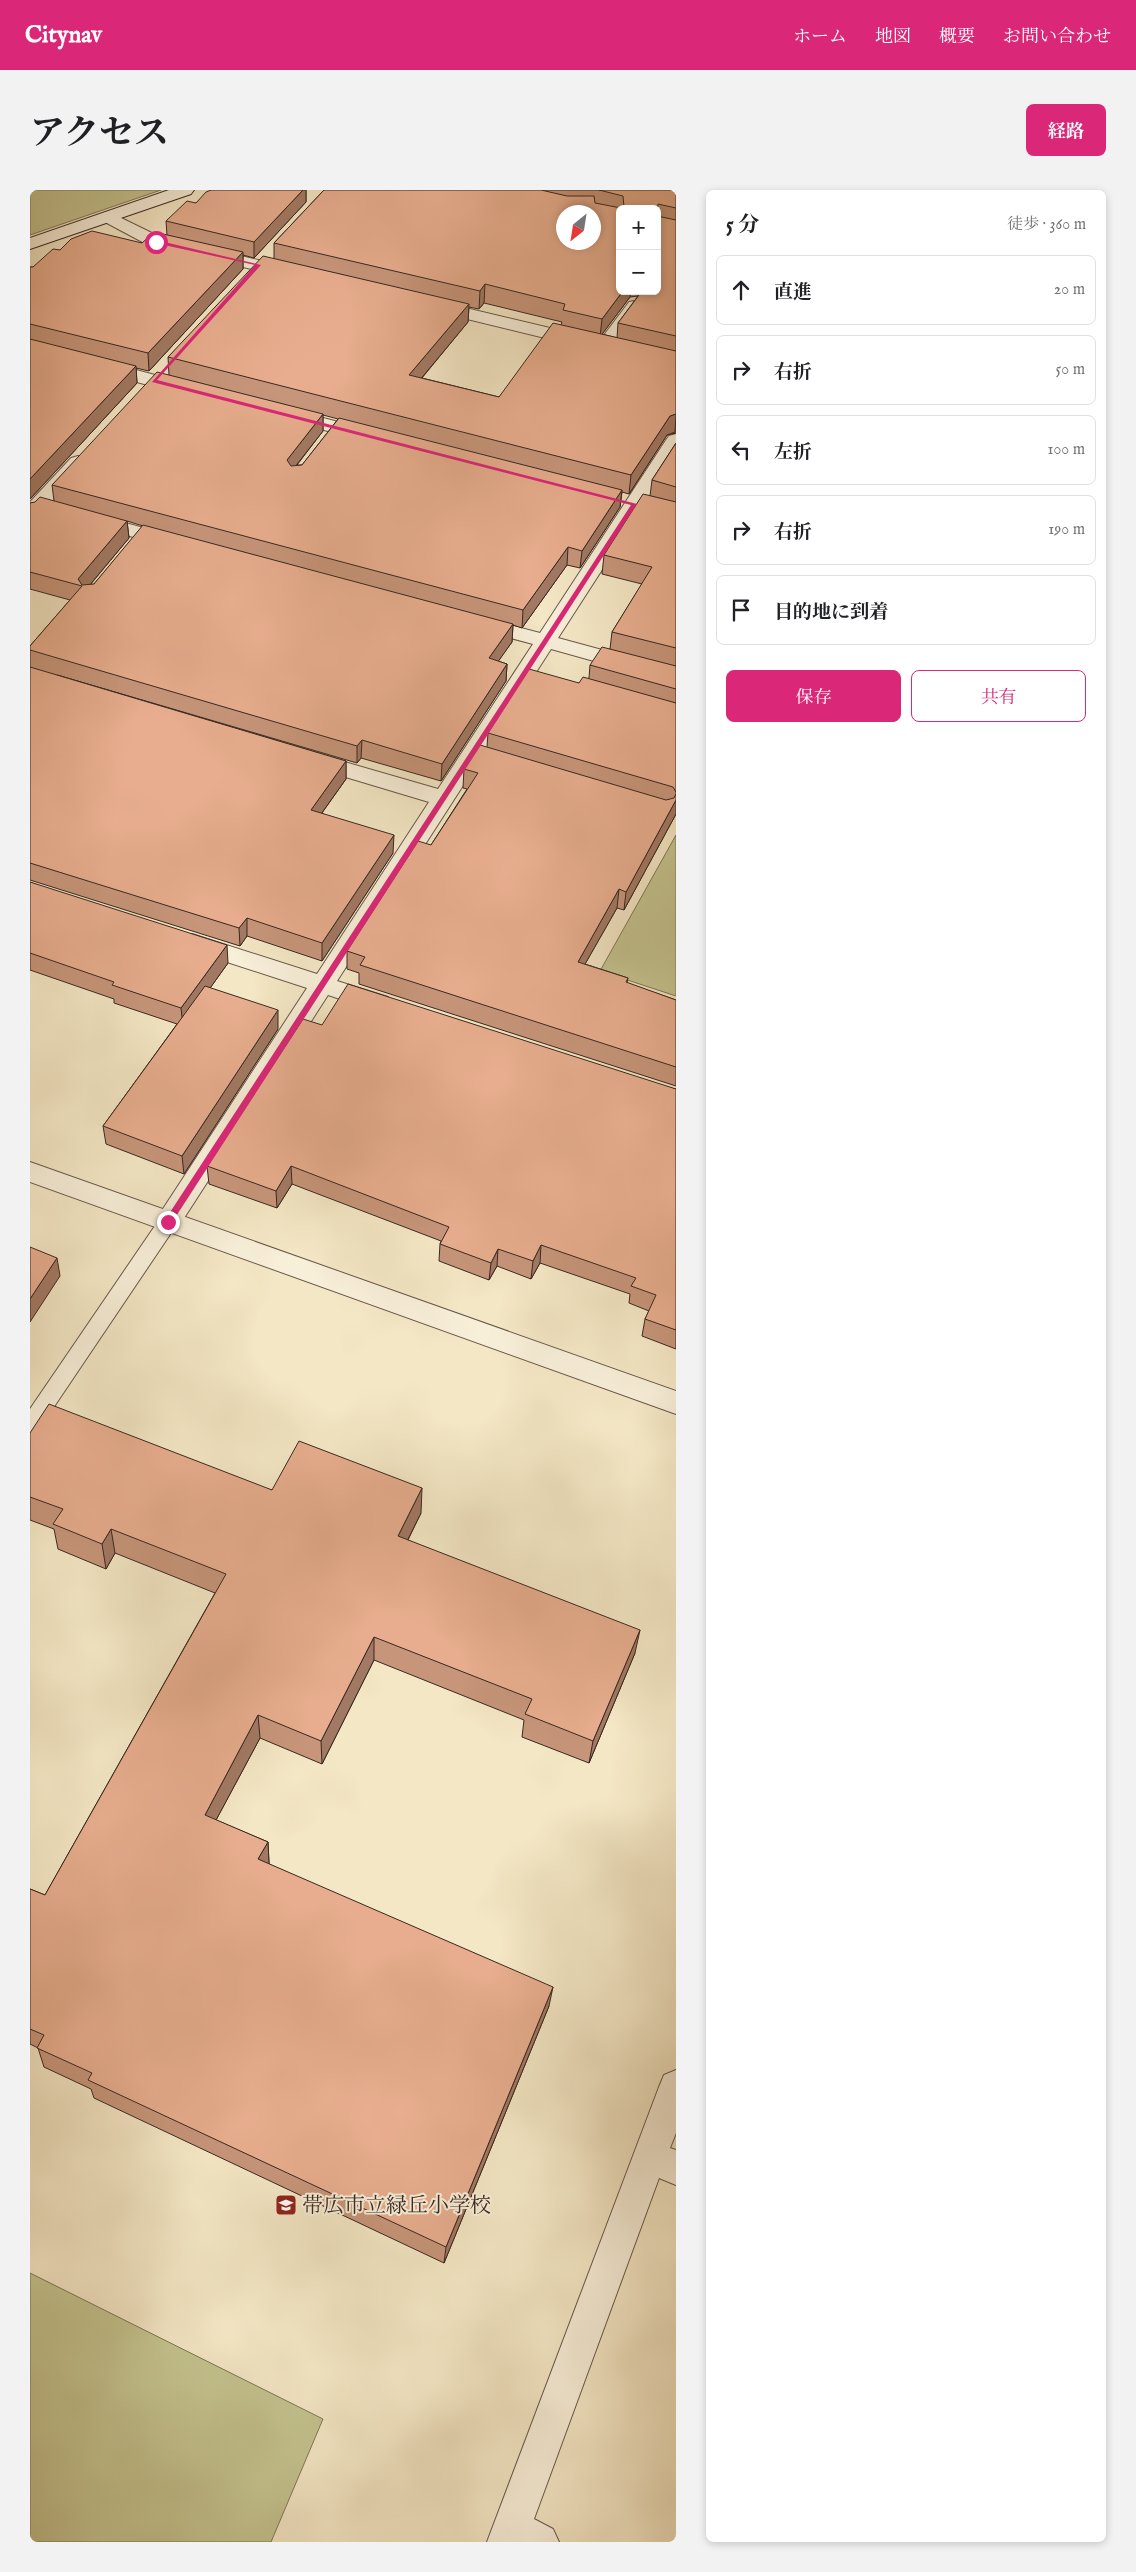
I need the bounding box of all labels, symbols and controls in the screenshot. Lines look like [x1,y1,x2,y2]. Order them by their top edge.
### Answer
text: Citynav [25,20,102,51]
text: ホーム [793,26,847,49]
text: 地図 [875,26,911,49]
text: 概要 [939,26,975,49]
text: お問い合わせ [1003,26,1111,49]
button: 経路 [1026,104,1106,156]
text: アクセス [30,112,169,157]
north arrow [556,205,601,250]
map controls [616,205,661,295]
button: + [616,205,661,250]
text: 5 分 [726,212,759,239]
text: 徒歩 · 360 m [1007,215,1086,235]
route start [145,231,168,254]
button: − [616,250,661,295]
icon: ahead [727,276,755,304]
text: 20 m [1054,280,1085,300]
text: 直進 [774,281,812,305]
icon: right [727,356,755,384]
text: 50 m [1056,360,1085,380]
text: 右折 [774,361,812,385]
icon: left [727,436,755,464]
text: 100 m [1048,440,1085,460]
text: 左折 [774,441,812,465]
icon: right [727,516,755,544]
text: 190 m [1048,520,1085,540]
text: 右折 [774,521,812,545]
icon: arrive [727,596,755,624]
text: 目的地に到着 [774,601,888,625]
button: 保存 [726,670,901,722]
button: 共有 [911,670,1086,722]
route end [157,1211,180,1234]
school or university icon: 帯広市立緑丘小学校 [274,2193,298,2217]
place label: 帯広市立緑丘小学校 [302,2193,491,2220]

